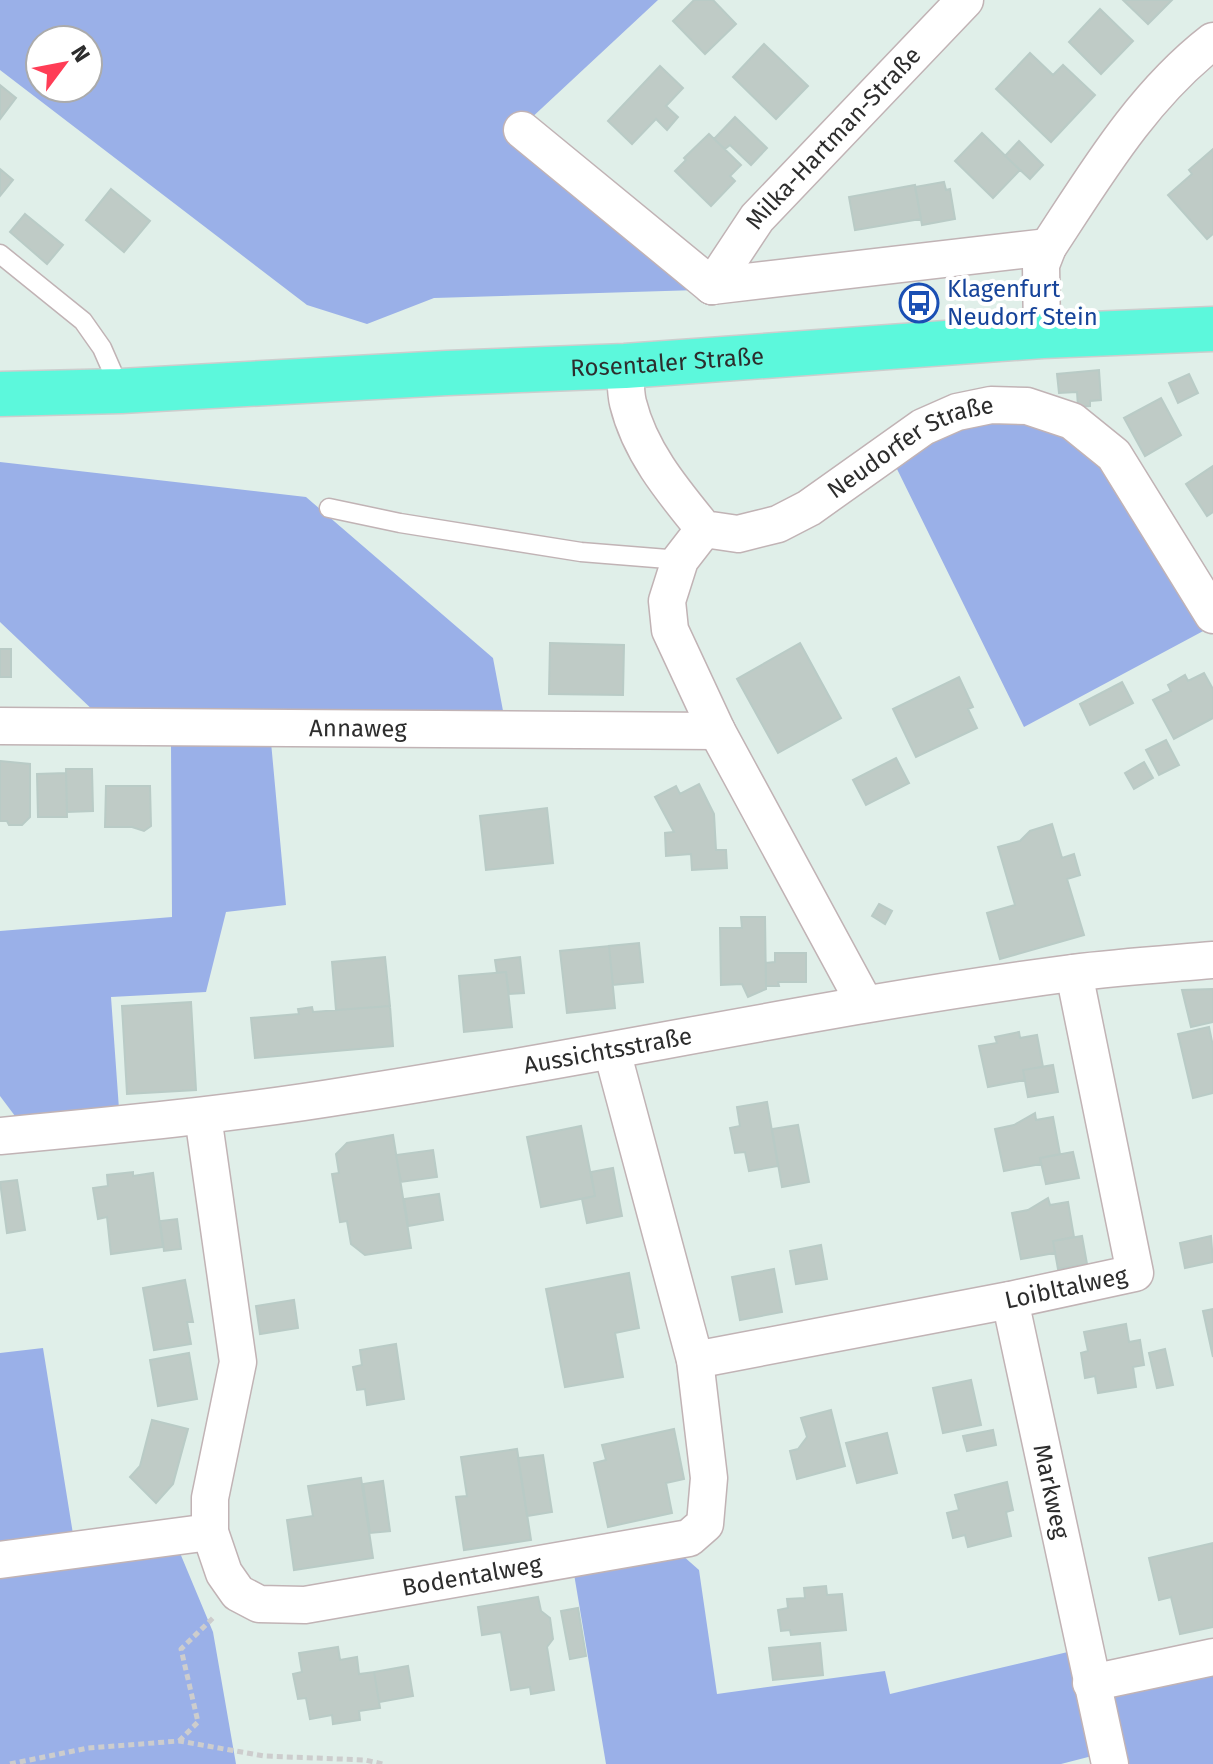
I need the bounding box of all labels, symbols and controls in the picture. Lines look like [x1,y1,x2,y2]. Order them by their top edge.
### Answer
north arrow [24,24,104,104]
text: N [65,40,96,67]
street label: Milka-Hartman-Straße [740,41,927,234]
place label: Klagenfurt Neudorf Stein [947,275,1098,331]
bus stop icon: Klagenfurt Neudorf Stein [898,282,940,324]
street label: Rosentaler Straße [570,342,765,382]
street label: Neudorfer Straße [822,391,996,504]
street label: Annaweg [309,714,407,743]
street label: Aussichtsstraße [521,1022,694,1080]
street label: Loibltalweg [1002,1261,1130,1315]
street label: Markweg [1027,1442,1075,1542]
street label: Bodentalweg [400,1550,544,1602]

